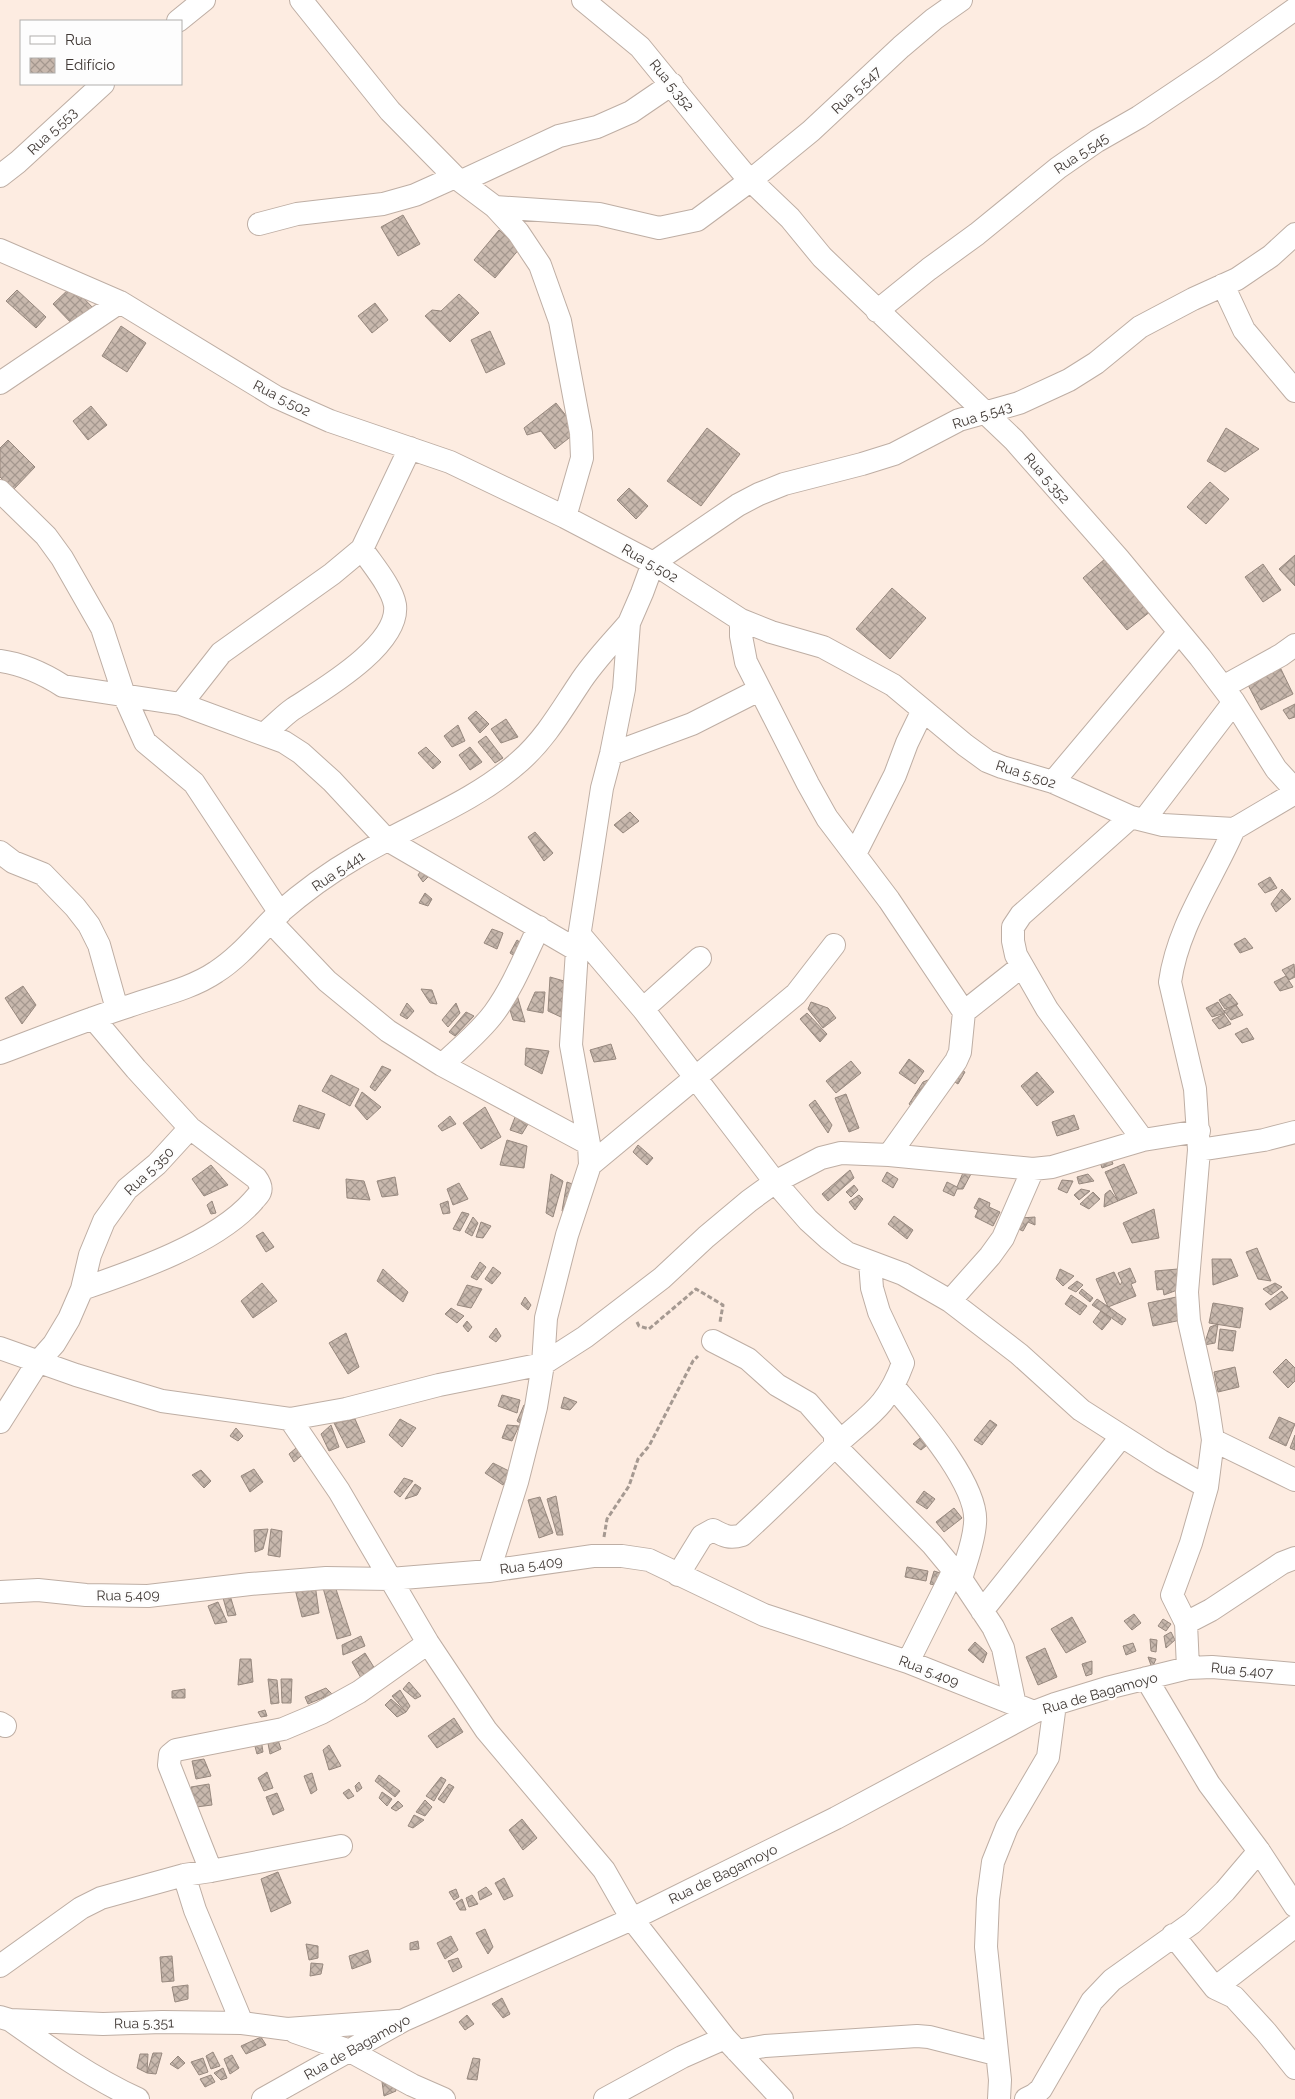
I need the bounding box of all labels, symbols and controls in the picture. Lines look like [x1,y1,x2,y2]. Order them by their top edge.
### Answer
legend [20,20,182,85]
text: Rua [65,31,92,49]
text: Edifício [65,56,115,74]
street label: Rua 5.352 [647,56,697,114]
street label: Rua 5.547 [828,63,884,117]
street label: Rua 5.553 [24,104,80,158]
street label: Rua 5.545 [1051,129,1111,177]
street label: Rua 5.502 [251,377,313,419]
street label: Rua 5.543 [950,398,1014,432]
street label: Rua 5.352 [1021,450,1073,506]
street label: Rua 5.502 [619,540,681,586]
street label: Rua 5.502 [994,757,1058,791]
street label: Rua 5.441 [309,848,367,894]
street label: Rua 5.350 [121,1144,177,1198]
street label: Rua 5.409 [499,1553,563,1577]
street label: Rua 5.409 [96,1586,160,1604]
street label: Rua 5.409 [897,1652,961,1690]
street label: Rua 5.407 [1210,1659,1274,1681]
street label: Rua de Bagamoyo [1041,1669,1159,1717]
street label: Rua de Bagamoyo [666,1841,780,1907]
street label: Rua de Bagamoyo [301,2011,413,2083]
street label: Rua 5.351 [114,2014,174,2032]

